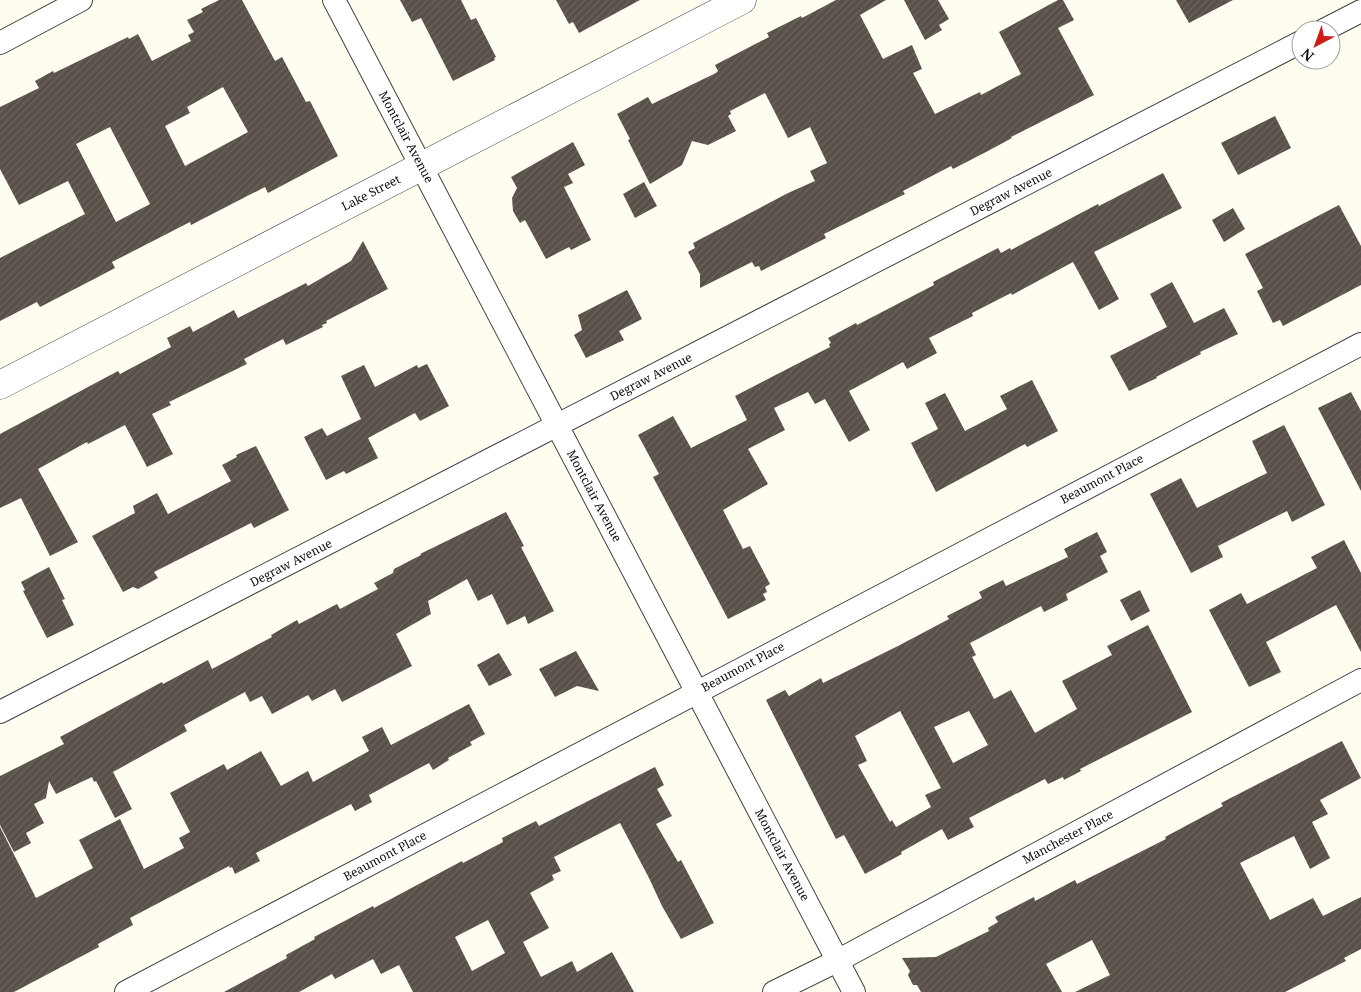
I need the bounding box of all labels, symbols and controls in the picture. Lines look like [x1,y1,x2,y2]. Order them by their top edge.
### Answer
north arrow [1291,20,1341,70]
text: N [1297,44,1318,66]
street label: Montclair Avenue [375,88,438,186]
street label: Degraw Avenue [967,164,1055,220]
street label: Lake Street [338,170,403,215]
street label: Degraw Avenue [607,349,695,405]
street label: Montclair Avenue [563,447,626,545]
street label: Beaumont Place [1057,449,1146,508]
street label: Degraw Avenue [247,535,335,591]
street label: Beaumont Place [698,637,787,696]
street label: Manchester Place [1019,805,1116,868]
street label: Montclair Avenue [751,806,814,904]
street label: Beaumont Place [340,826,429,885]

